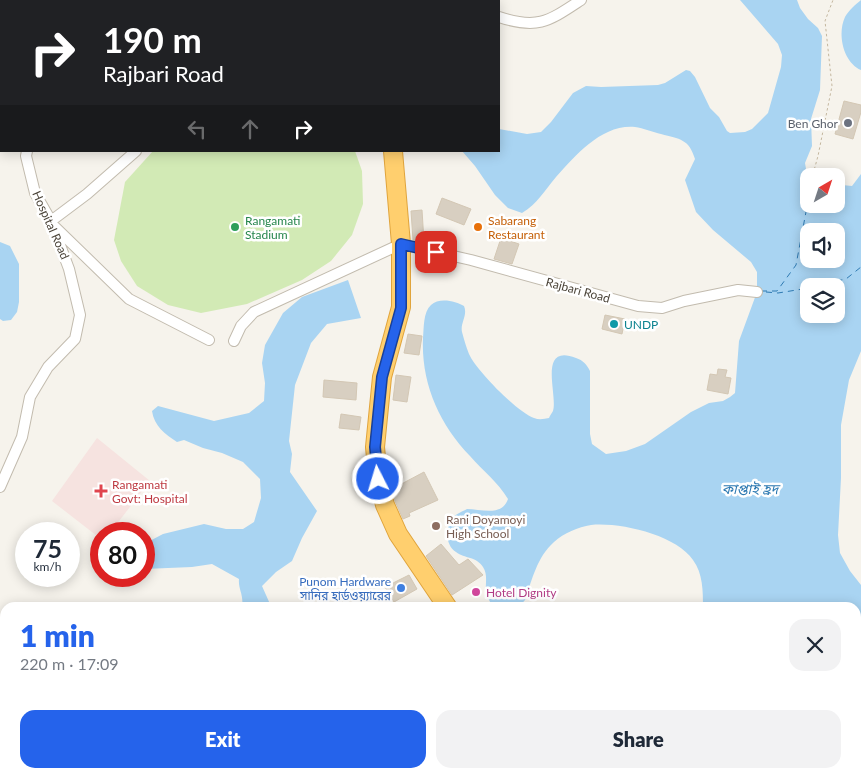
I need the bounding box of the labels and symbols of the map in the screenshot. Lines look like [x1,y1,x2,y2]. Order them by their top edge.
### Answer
place label: Ben Ghor [788,116,839,131]
marker: Ben Ghor [842,117,854,129]
north arrow [800,168,845,212]
street label: Hospital Road [29,188,73,262]
place label: Rangamati Stadium [245,213,300,242]
place label: Sabarang Restaurant [488,213,545,242]
marker: Rangamati Stadium [229,221,241,233]
marker: Sabarang Restaurant [472,221,484,233]
pin [415,231,457,273]
street label: Rajbari Road [544,274,612,306]
place label: UNDP [624,317,658,332]
marker: UNDP [608,318,620,330]
position arrow [351,452,403,504]
place label: Rangamati Govt: Hospital [112,477,188,506]
water label: কাপ্তাই হ্রদ [722,480,782,497]
marker: Rangamati Govt: Hospital [94,484,108,498]
place label: Rani Doyamoyi High School [446,512,525,541]
marker: Rani Doyamoyi High School [430,520,442,532]
speed limit sign: 80 [90,522,155,587]
place label: Punom Hardware সানির হার্ডওয়্যারের [299,574,392,603]
marker: Punom Hardware সানির হার্ডওয়্যারের [395,582,407,594]
place label: Hotel Dignity [486,585,557,600]
marker: Hotel Dignity [470,586,482,598]

